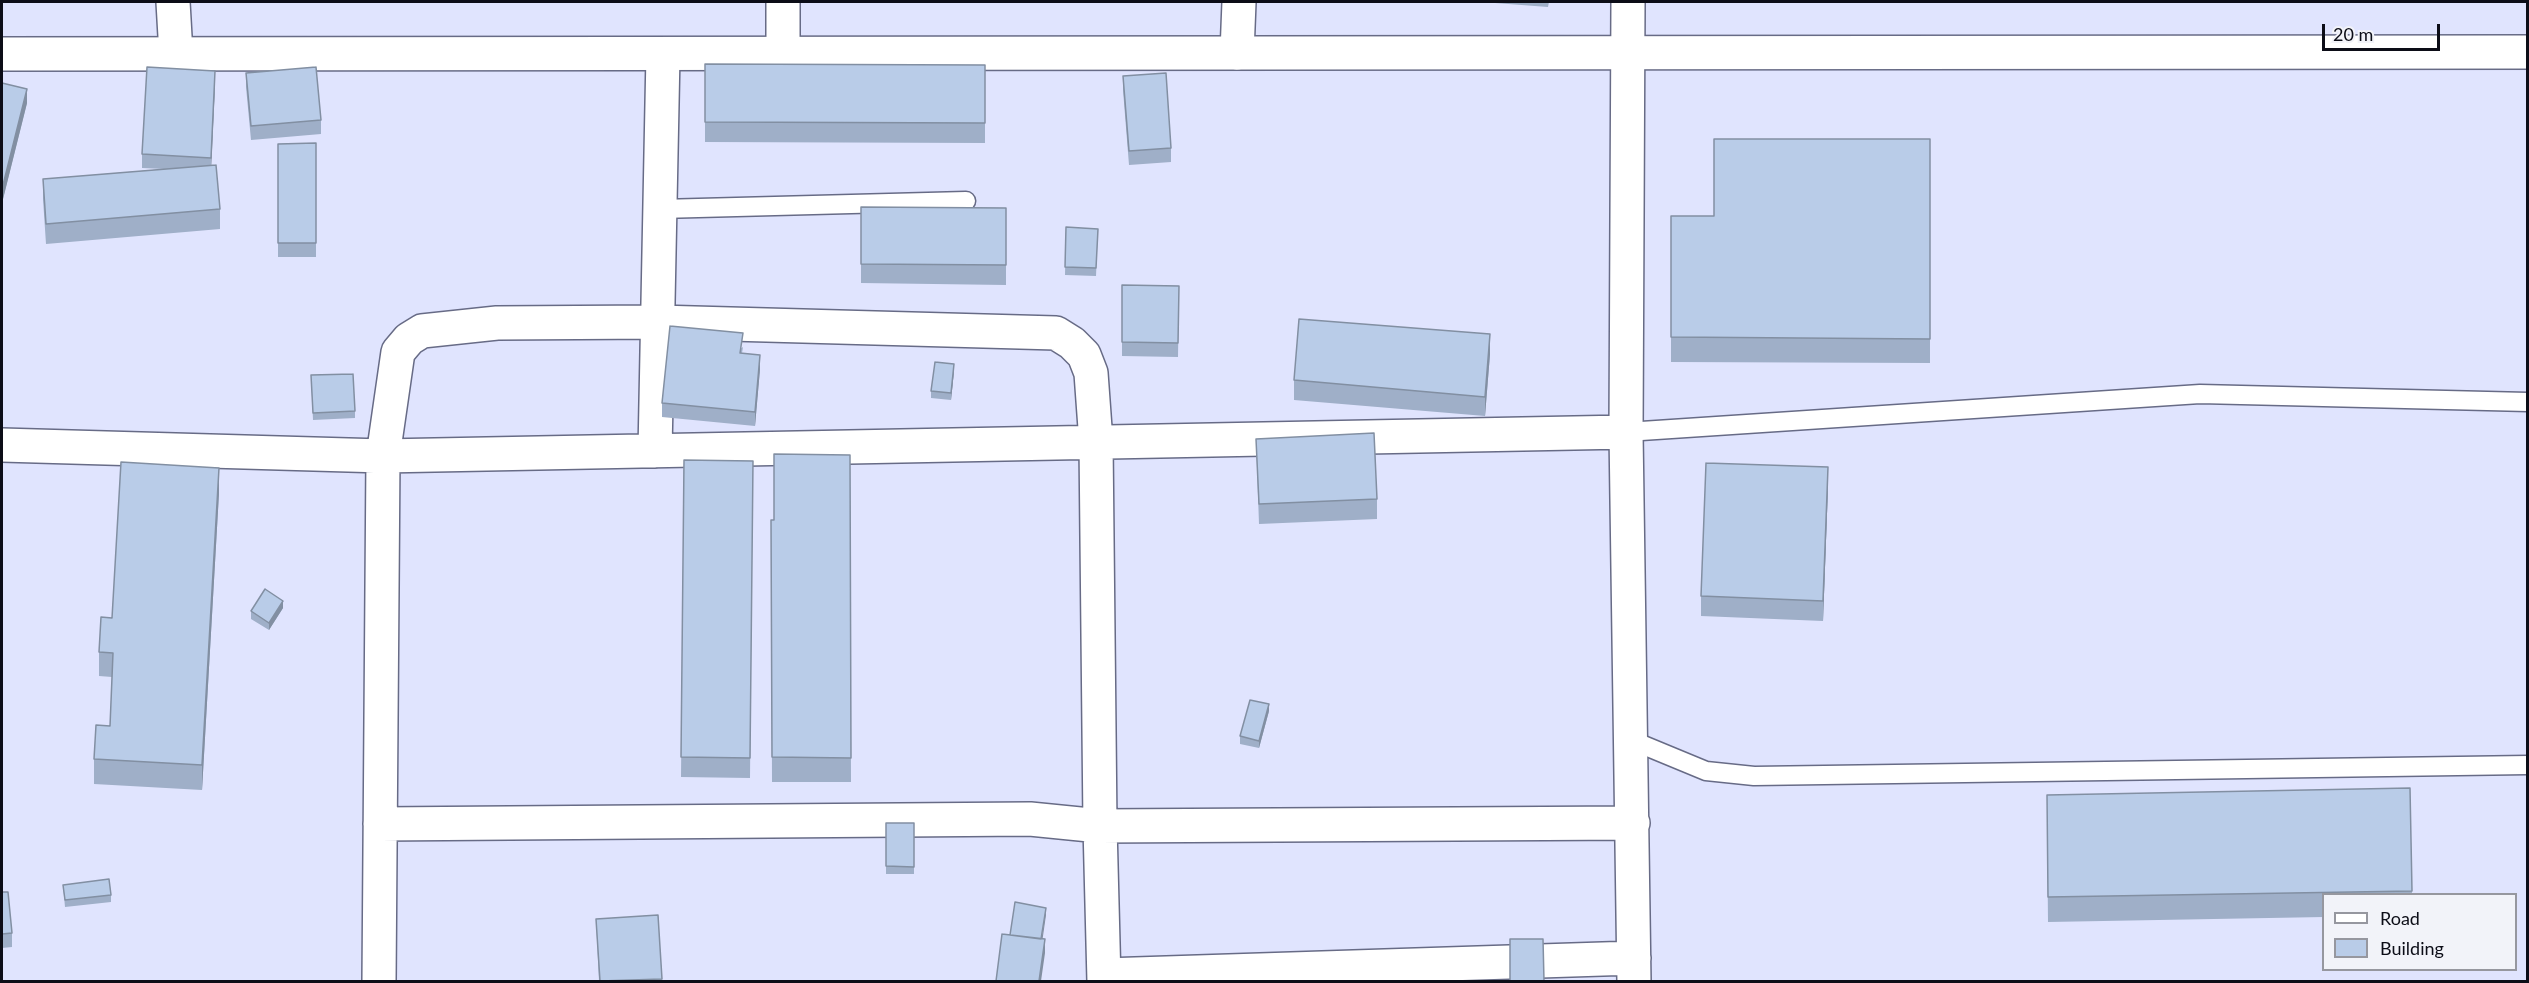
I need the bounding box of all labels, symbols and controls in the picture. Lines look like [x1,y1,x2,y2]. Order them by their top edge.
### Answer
scale bar [2325,12,2444,50]
text: 20 m [2333,23,2373,45]
legend [2322,893,2517,971]
text: Road [2380,907,2420,929]
text: Building [2380,937,2444,959]

